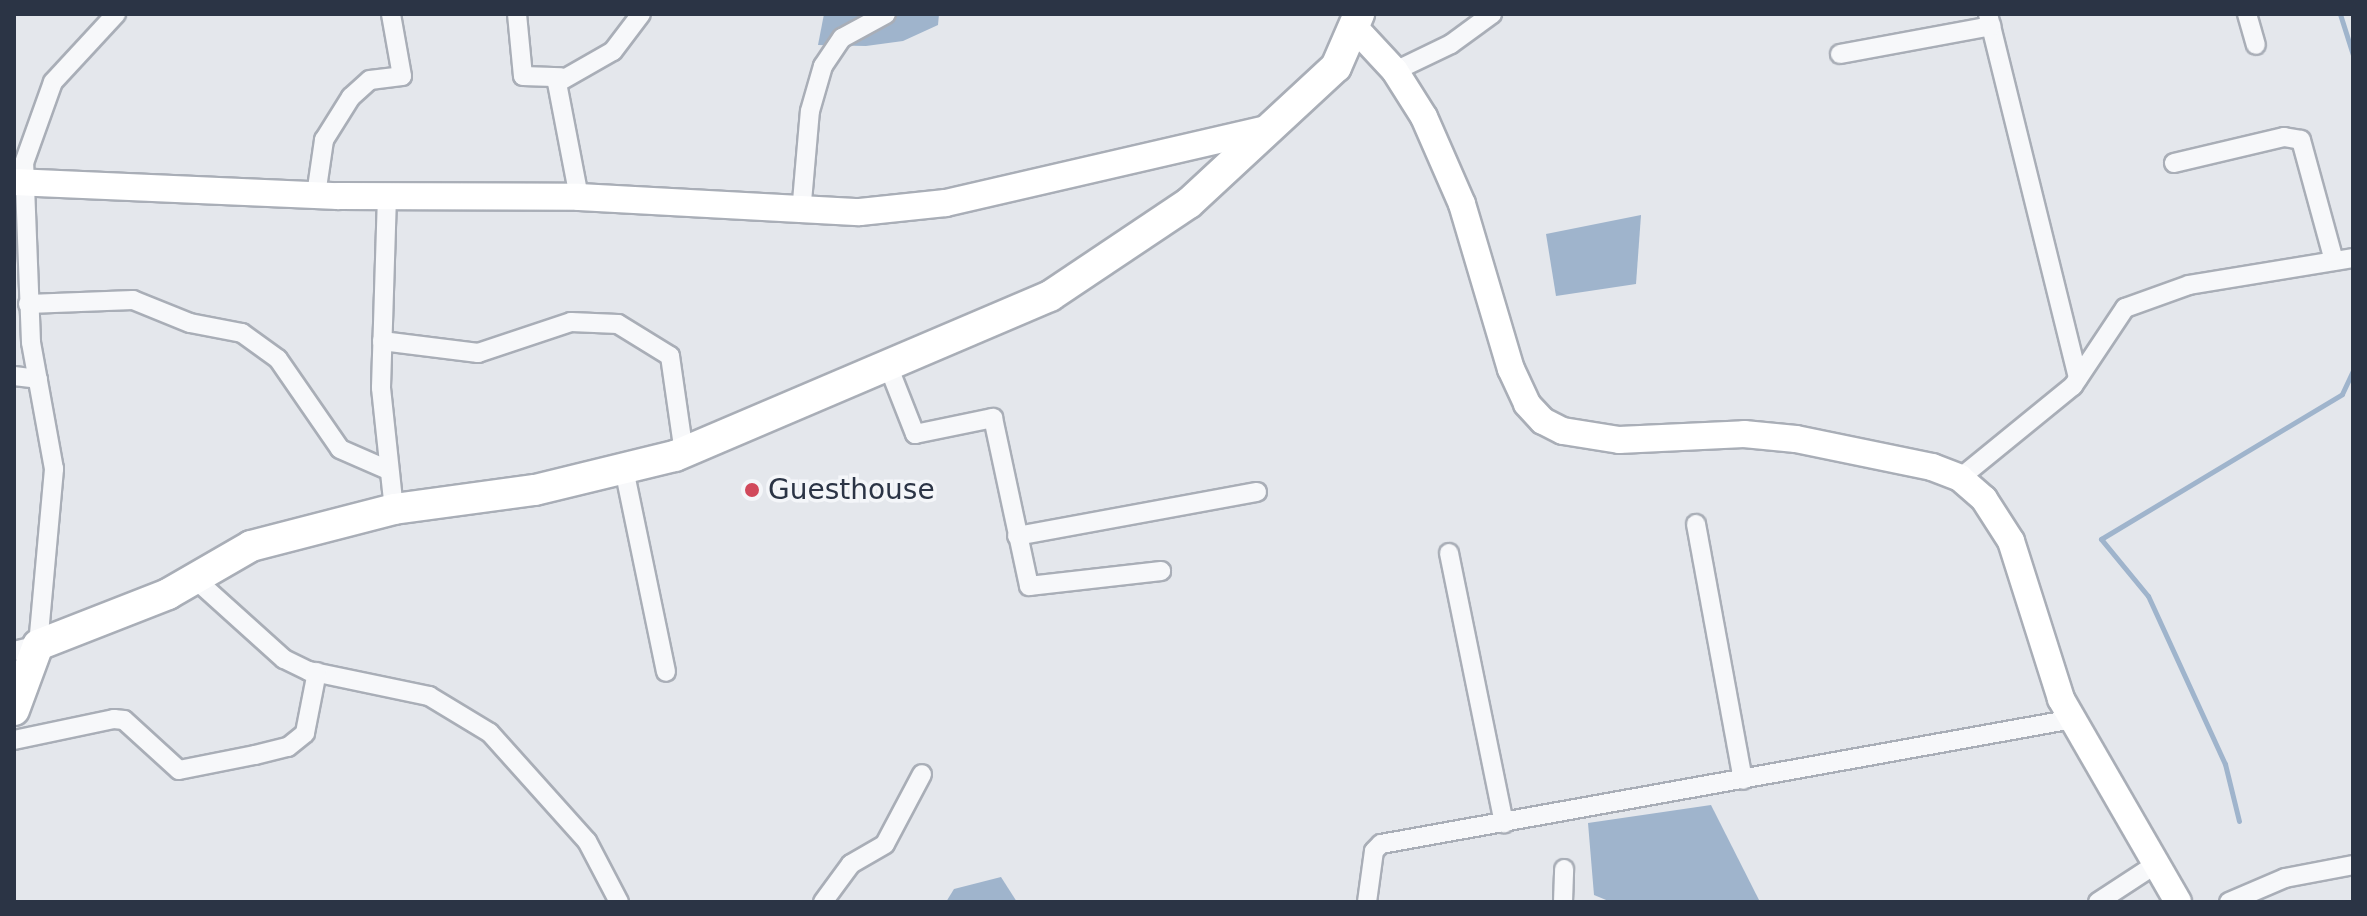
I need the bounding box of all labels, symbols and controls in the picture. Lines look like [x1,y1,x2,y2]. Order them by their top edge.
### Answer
place label: Guesthouse [768,473,935,507]
marker: Guesthouse [743,481,761,499]

